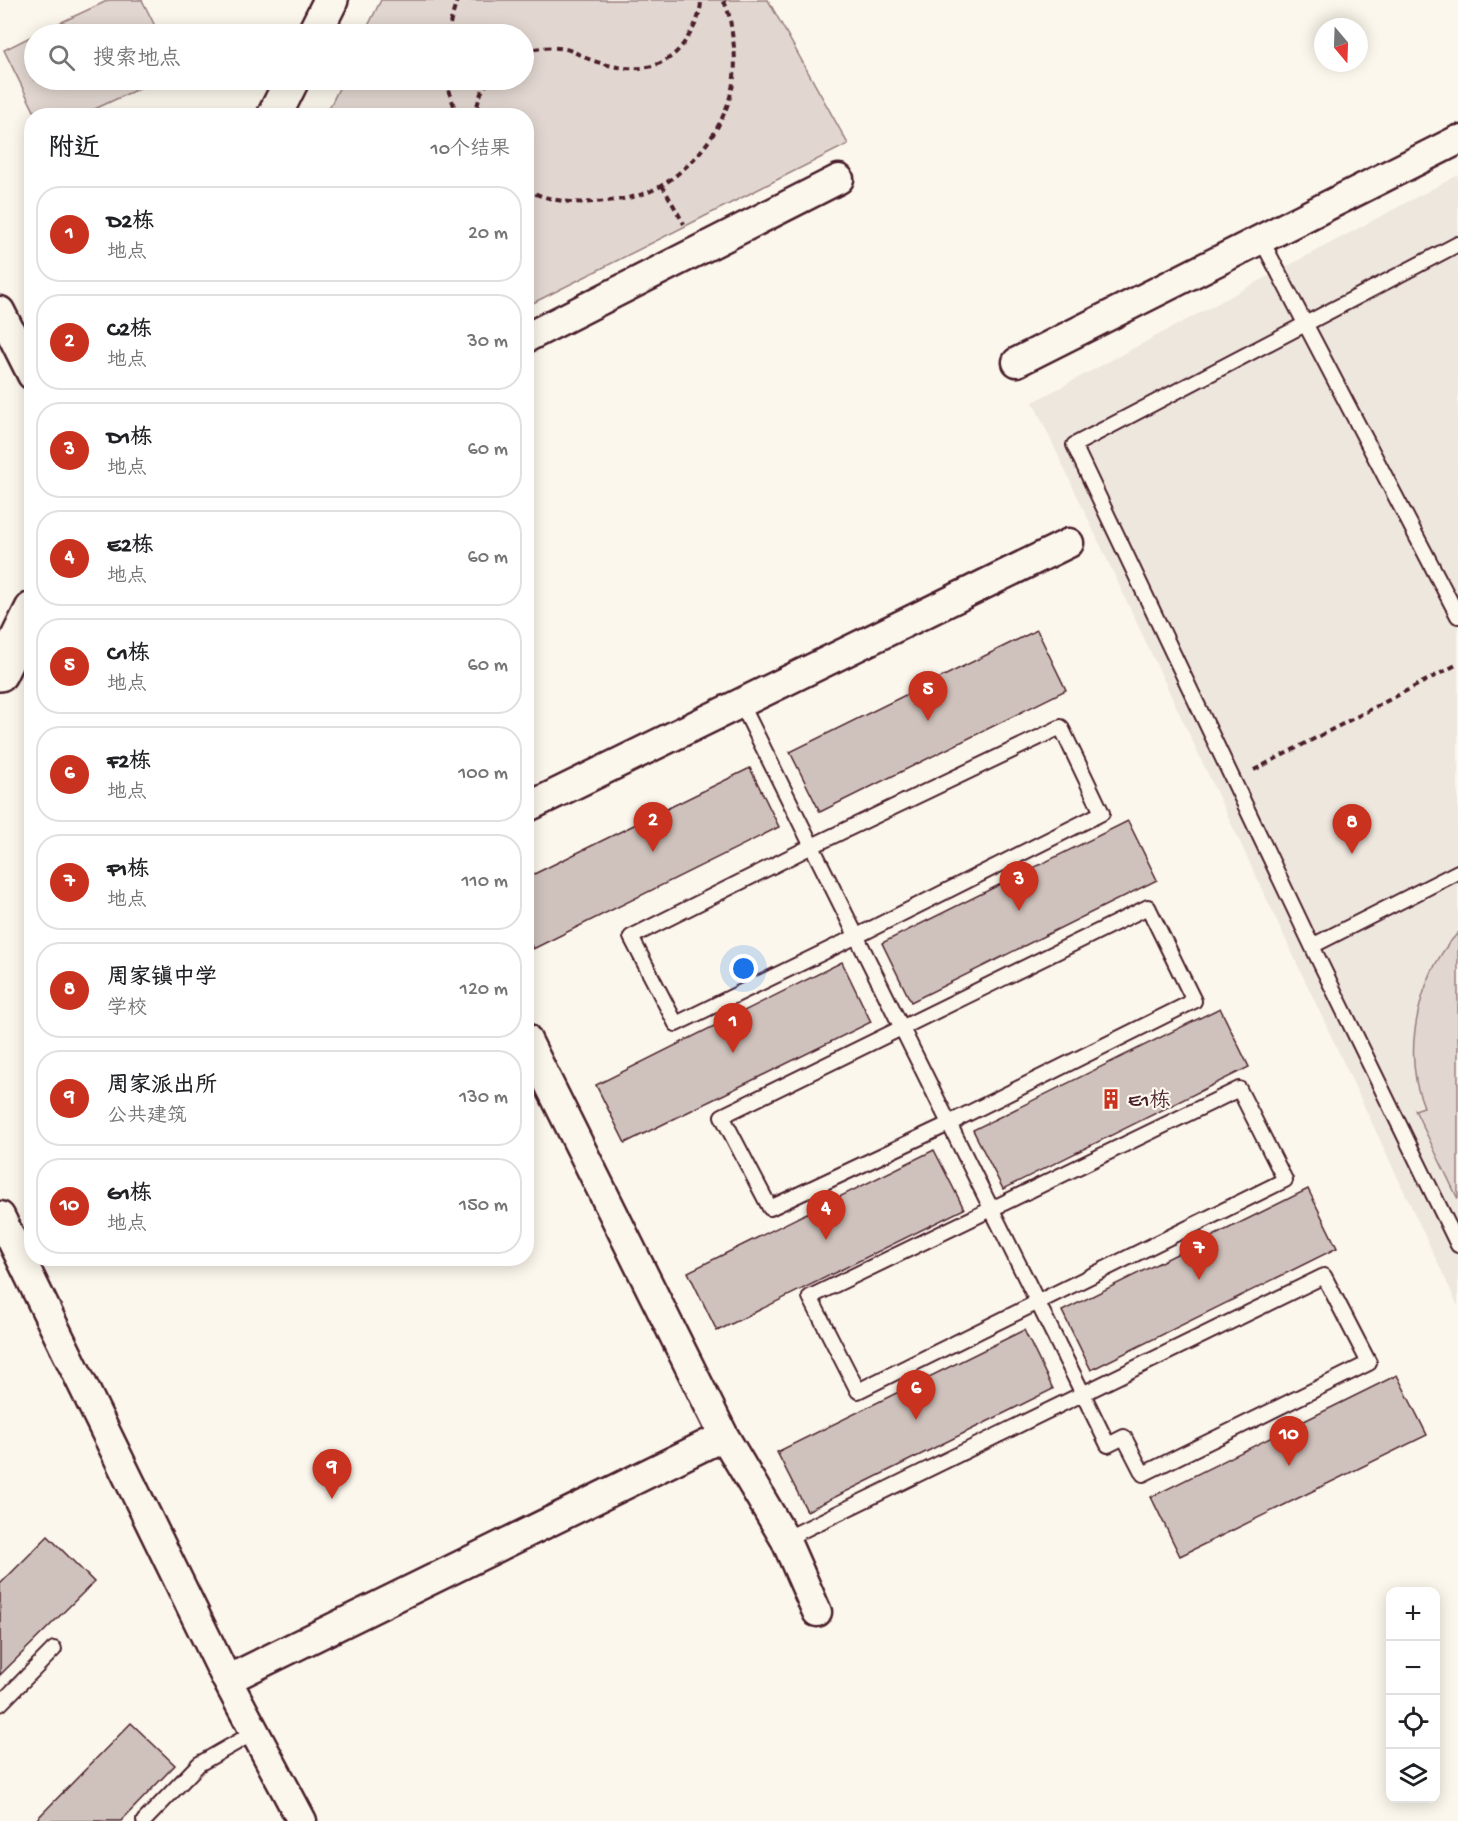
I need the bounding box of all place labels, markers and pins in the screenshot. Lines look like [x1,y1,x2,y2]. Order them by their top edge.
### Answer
pin: 5 [908,672,948,721]
pin: 2 [634,802,672,852]
pin: 8 [1332,804,1372,854]
pin: 3 [1000,862,1038,911]
pin: 1 [714,1004,752,1053]
building icon: E1栋 [1099,1087,1123,1111]
place label: E1栋 [1128,1089,1171,1115]
pin: 4 [806,1190,846,1240]
pin: 7 [1180,1230,1218,1280]
pin: 6 [896,1370,936,1420]
pin: 10 [1270,1416,1308,1466]
pin: 9 [312,1450,352,1499]

